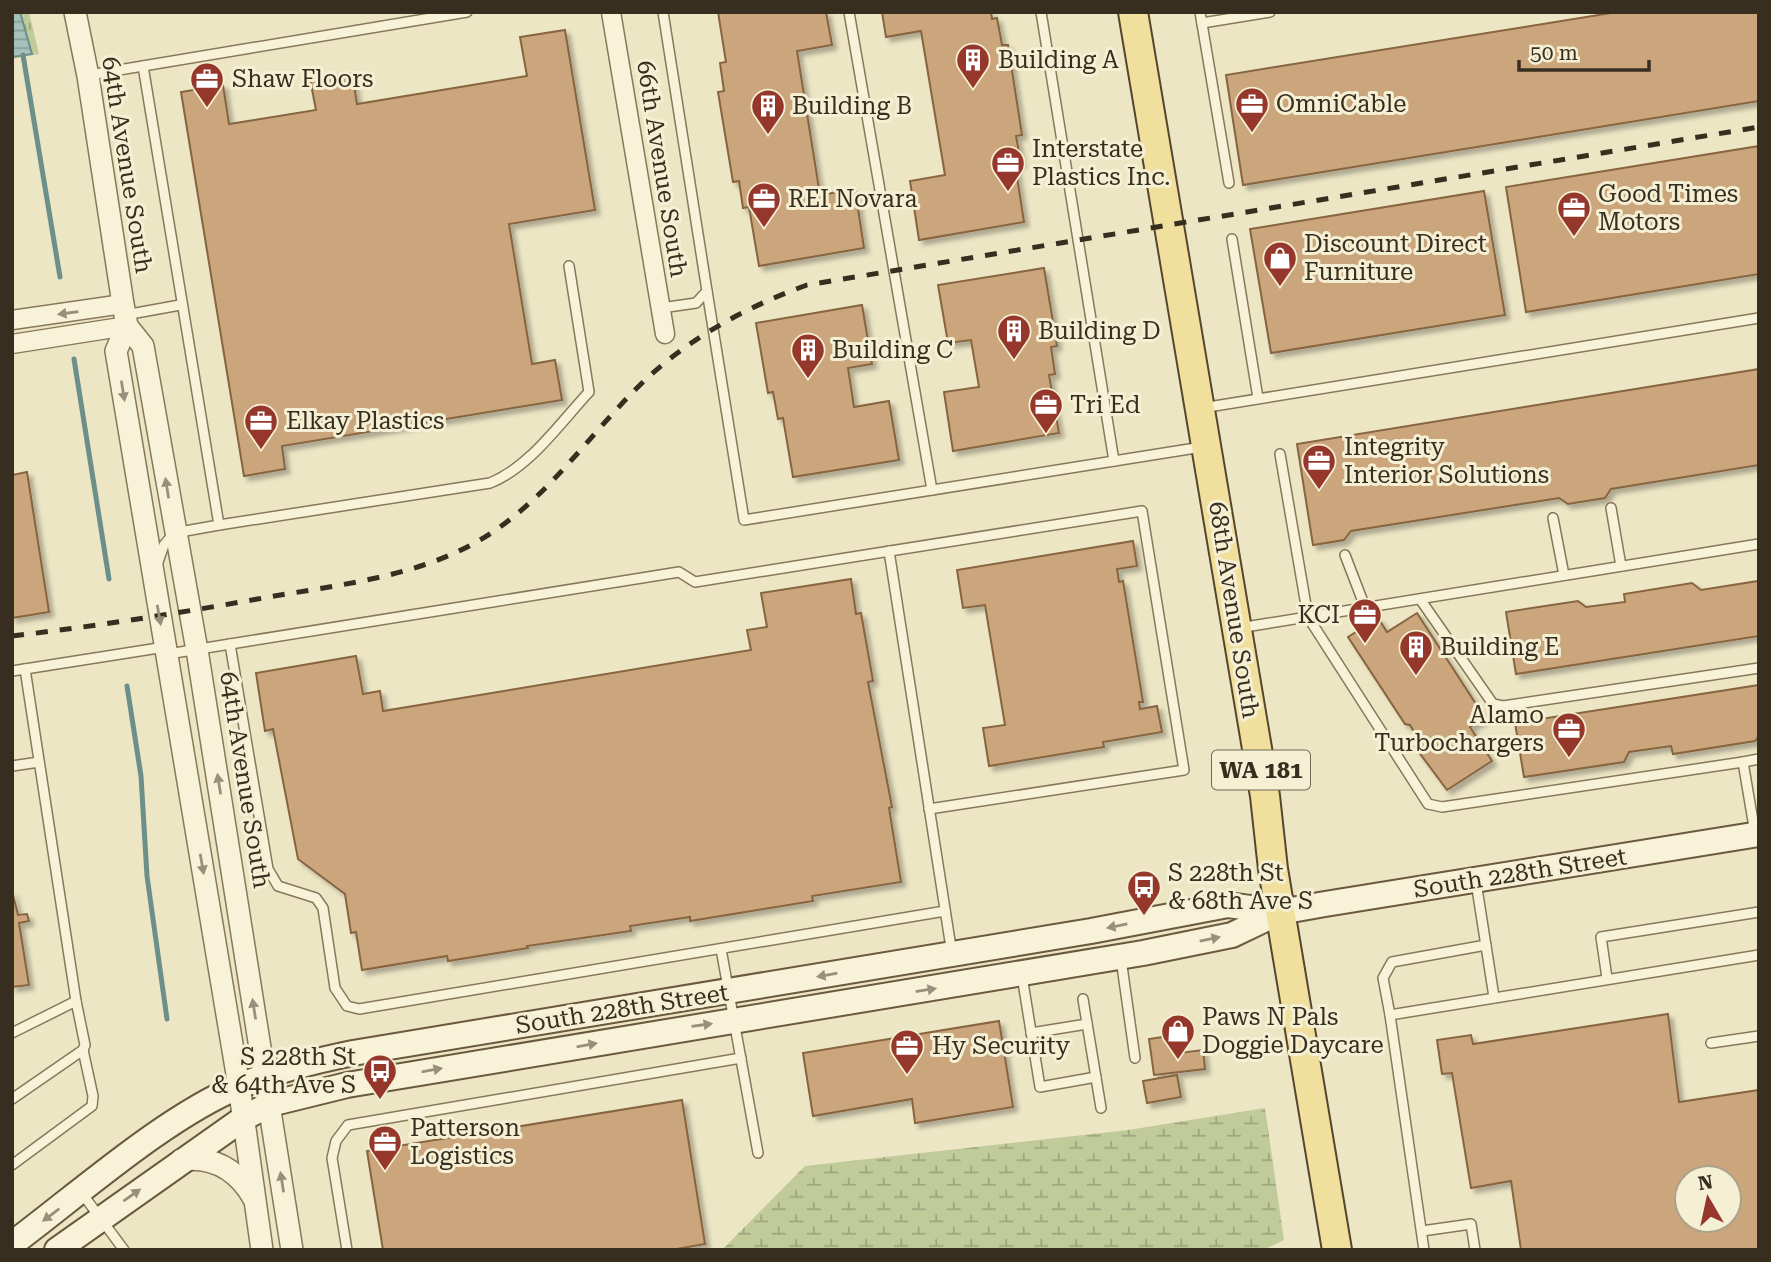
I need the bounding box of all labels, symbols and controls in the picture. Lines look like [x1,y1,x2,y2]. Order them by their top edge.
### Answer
scale bar [1519,28,1648,72]
building icon: Building A [954,41,992,90]
text: 50 m [1530,41,1578,65]
place label: Building A [998,46,1119,74]
street label: 64th Avenue South [96,55,158,275]
street label: 66th Avenue South [631,59,693,279]
office icon: Shaw Floors [188,60,226,109]
place label: Shaw Floors [232,65,373,93]
office icon: OmniCable [1233,85,1271,134]
building icon: Building B [749,87,787,136]
place label: OmniCable [1276,90,1406,118]
place label: Building B [792,92,912,120]
place label: Interstate Plastics Inc. [1032,135,1171,191]
office icon: Interstate Plastics Inc. [989,144,1027,193]
office icon: REI Novara [745,180,783,229]
place label: Good Times Motors [1598,180,1738,236]
place label: REI Novara [788,185,917,213]
office icon: Good Times Motors [1555,189,1593,238]
place label: Discount Direct Furniture [1304,230,1487,286]
shop icon: Discount Direct Furniture [1261,239,1299,288]
one-way arrow [57,307,79,318]
building icon: Building D [995,312,1033,361]
place label: Building D [1038,317,1161,345]
building icon: Building C [789,331,827,380]
place label: Building C [832,336,953,364]
one-way arrow [117,380,128,402]
office icon: Tri Ed [1027,386,1065,435]
place label: Tri Ed [1070,391,1140,419]
office icon: Elkay Plastics [242,402,280,451]
place label: Elkay Plastics [286,407,444,435]
place label: Integrity Interior Solutions [1344,433,1549,489]
office icon: Integrity Interior Solutions [1300,442,1338,491]
one-way arrow [161,477,172,499]
street label: 68th Avenue South [1203,500,1265,720]
office icon: KCI [1346,596,1384,645]
place label: KCI [1297,601,1340,629]
one-way arrow [154,604,165,626]
building icon: Building E [1397,628,1435,677]
place label: Building E [1440,633,1559,661]
street label: 64th Avenue South [214,670,276,890]
place label: Alamo Turbochargers [1374,701,1544,757]
office icon: Alamo Turbochargers [1550,710,1588,759]
road number: WA 181 [1212,750,1310,790]
one-way arrow [213,773,224,795]
street label: South 228th Street [1412,842,1629,904]
one-way arrow [196,853,207,875]
place label: S 228th St & 68th Ave S [1168,859,1313,915]
bus stop icon: S 228th St & 68th Ave S [1125,868,1163,917]
one-way arrow [1106,921,1128,932]
one-way arrow [1199,934,1221,945]
one-way arrow [815,970,837,981]
street label: South 228th Street [514,978,731,1040]
one-way arrow [916,984,938,995]
one-way arrow [248,998,259,1020]
place label: Paws N Pals Doggie Daycare [1202,1003,1384,1059]
shop icon: Paws N Pals Doggie Daycare [1159,1012,1197,1061]
one-way arrow [691,1020,713,1031]
office icon: Hy Security [888,1027,926,1076]
place label: Hy Security [932,1032,1071,1060]
one-way arrow [576,1039,598,1050]
place label: S 228th St & 64th Ave S [211,1043,356,1099]
bus stop icon: S 228th St & 64th Ave S [361,1052,399,1101]
one-way arrow [422,1064,444,1075]
place label: Patterson Logistics [410,1114,520,1170]
office icon: Patterson Logistics [366,1123,404,1172]
north arrow [1673,1164,1743,1234]
text: N [1696,1170,1715,1195]
one-way arrow [276,1171,287,1193]
one-way arrow [123,1188,141,1202]
one-way arrow [42,1207,60,1221]

